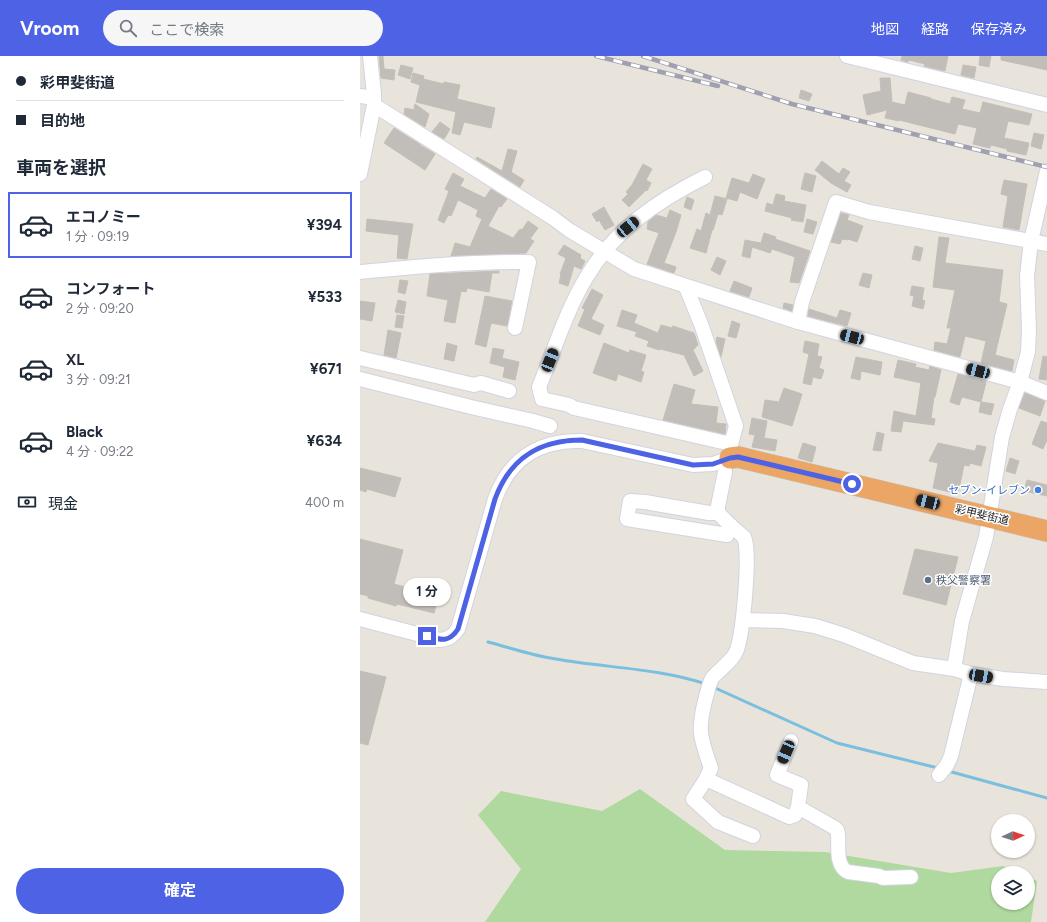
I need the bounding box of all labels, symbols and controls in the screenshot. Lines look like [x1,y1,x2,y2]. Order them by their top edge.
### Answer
search box [103,10,383,46]
text: Vroom [20,17,79,40]
icon: search [117,17,139,39]
text: ここで検索 [149,21,224,39]
text: 地図 [871,21,899,38]
text: 経路 [921,21,949,38]
text: 保存済み [971,21,1027,38]
text: 彩甲斐街道 [40,74,115,92]
text: 目的地 [40,112,85,130]
text: 車両を選択 [16,157,106,179]
icon: car [18,207,54,243]
text: エコノミー [66,208,141,226]
car [615,215,641,239]
text: ¥394 [307,216,342,234]
text: 1 分 · 09:19 [66,229,129,244]
icon: car [18,279,54,315]
text: コンフォート [66,280,156,298]
text: ¥533 [308,288,342,306]
text: 2 分 · 09:20 [66,301,134,316]
car [839,328,865,346]
car [540,347,560,373]
icon: car [18,351,54,387]
text: XL [66,351,84,369]
text: ¥671 [310,360,342,378]
car [965,362,991,380]
text: 3 分 · 09:21 [66,372,131,387]
icon: car [18,423,54,459]
text: Black [66,423,103,441]
text: ¥634 [307,432,342,450]
text: 4 分 · 09:22 [66,444,134,459]
route start [843,475,861,493]
place label: セブン-イレブン [948,484,1030,497]
marker: セブン-イレブン [1033,485,1043,495]
icon: cash [16,491,38,513]
car [915,493,941,511]
text: 現金 [48,495,78,513]
text: 400 m [305,495,344,510]
street label: 彩甲斐街道 [954,502,1010,528]
place label: 秩父警察署 [936,574,991,587]
marker: 秩父警察署 [923,575,933,585]
callout: 1 分 [403,578,451,606]
text: 1 分 [416,584,438,599]
route end [418,627,436,645]
car [968,668,994,684]
car [776,739,796,765]
north arrow [991,814,1035,858]
map controls [991,814,1035,910]
button: layers [991,866,1035,910]
button: 確定 [16,868,344,914]

